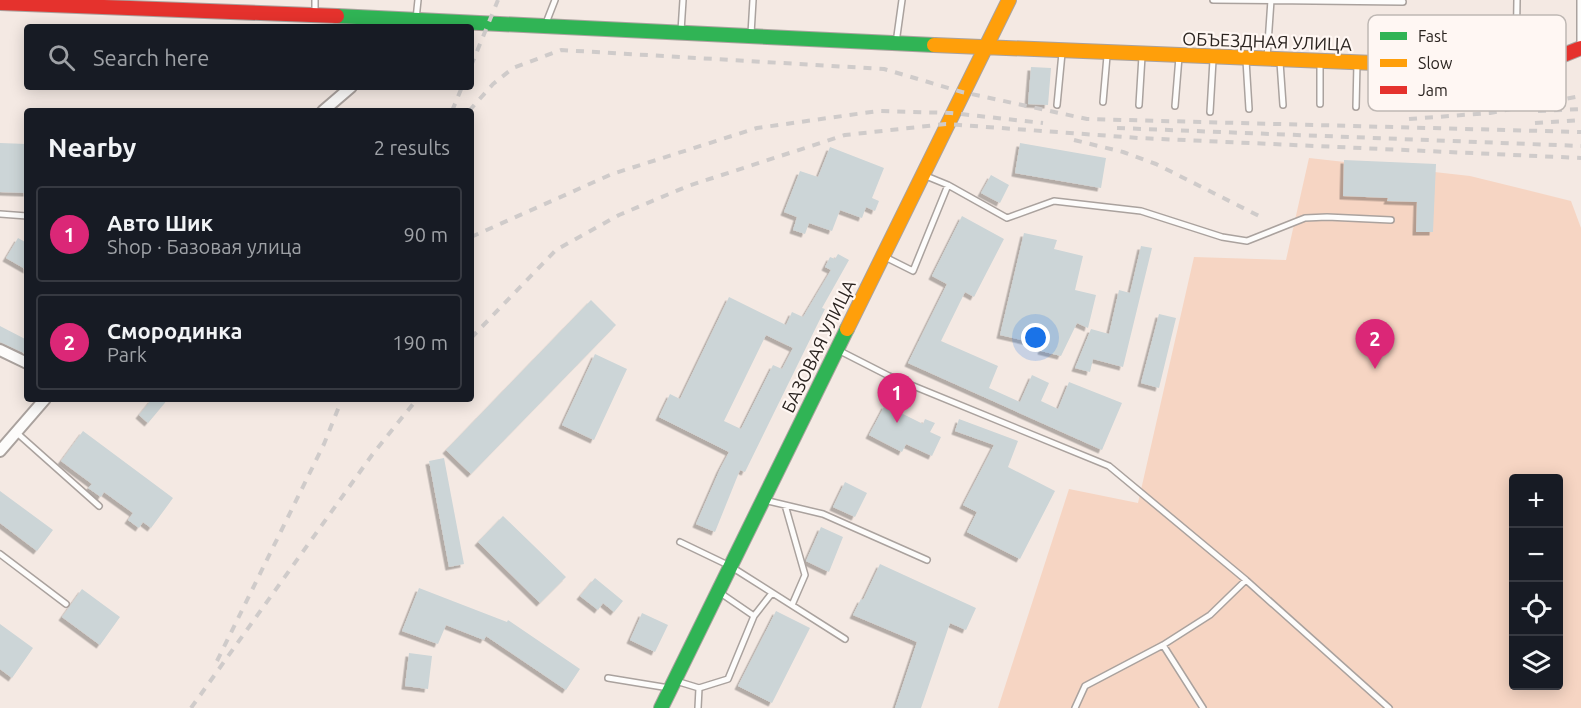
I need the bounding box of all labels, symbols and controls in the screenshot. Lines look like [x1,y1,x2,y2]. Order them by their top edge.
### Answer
legend [1368,15,1566,111]
search box [24,24,474,90]
text: Fast [1418,27,1448,45]
street label: ОБЪЕЗДНАЯ УЛИЦА [1182,28,1352,54]
icon: search [45,41,78,74]
text: Search here [93,45,209,70]
text: Slow [1418,54,1453,72]
text: Jam [1418,81,1448,99]
text: Nearby [48,133,136,162]
text: 2 results [374,136,450,159]
text: Авто Шик [107,210,213,235]
text: 1 [64,223,75,246]
text: 90 m [404,223,448,246]
text: Shop · Базовая улица [107,235,302,258]
street label: БАЗОВАЯ УЛИЦА [777,276,859,416]
text: Смородинка [107,318,242,343]
pin: 2 [1356,320,1394,369]
your location [1021,323,1050,352]
text: 2 [64,331,75,354]
text: 190 m [392,331,448,354]
text: Park [107,343,147,366]
pin: 1 [878,374,916,423]
map controls [1509,474,1563,690]
button: + [1509,474,1563,528]
button: − [1509,528,1563,582]
button: locate [1509,582,1563,636]
button: layers [1509,636,1563,690]

